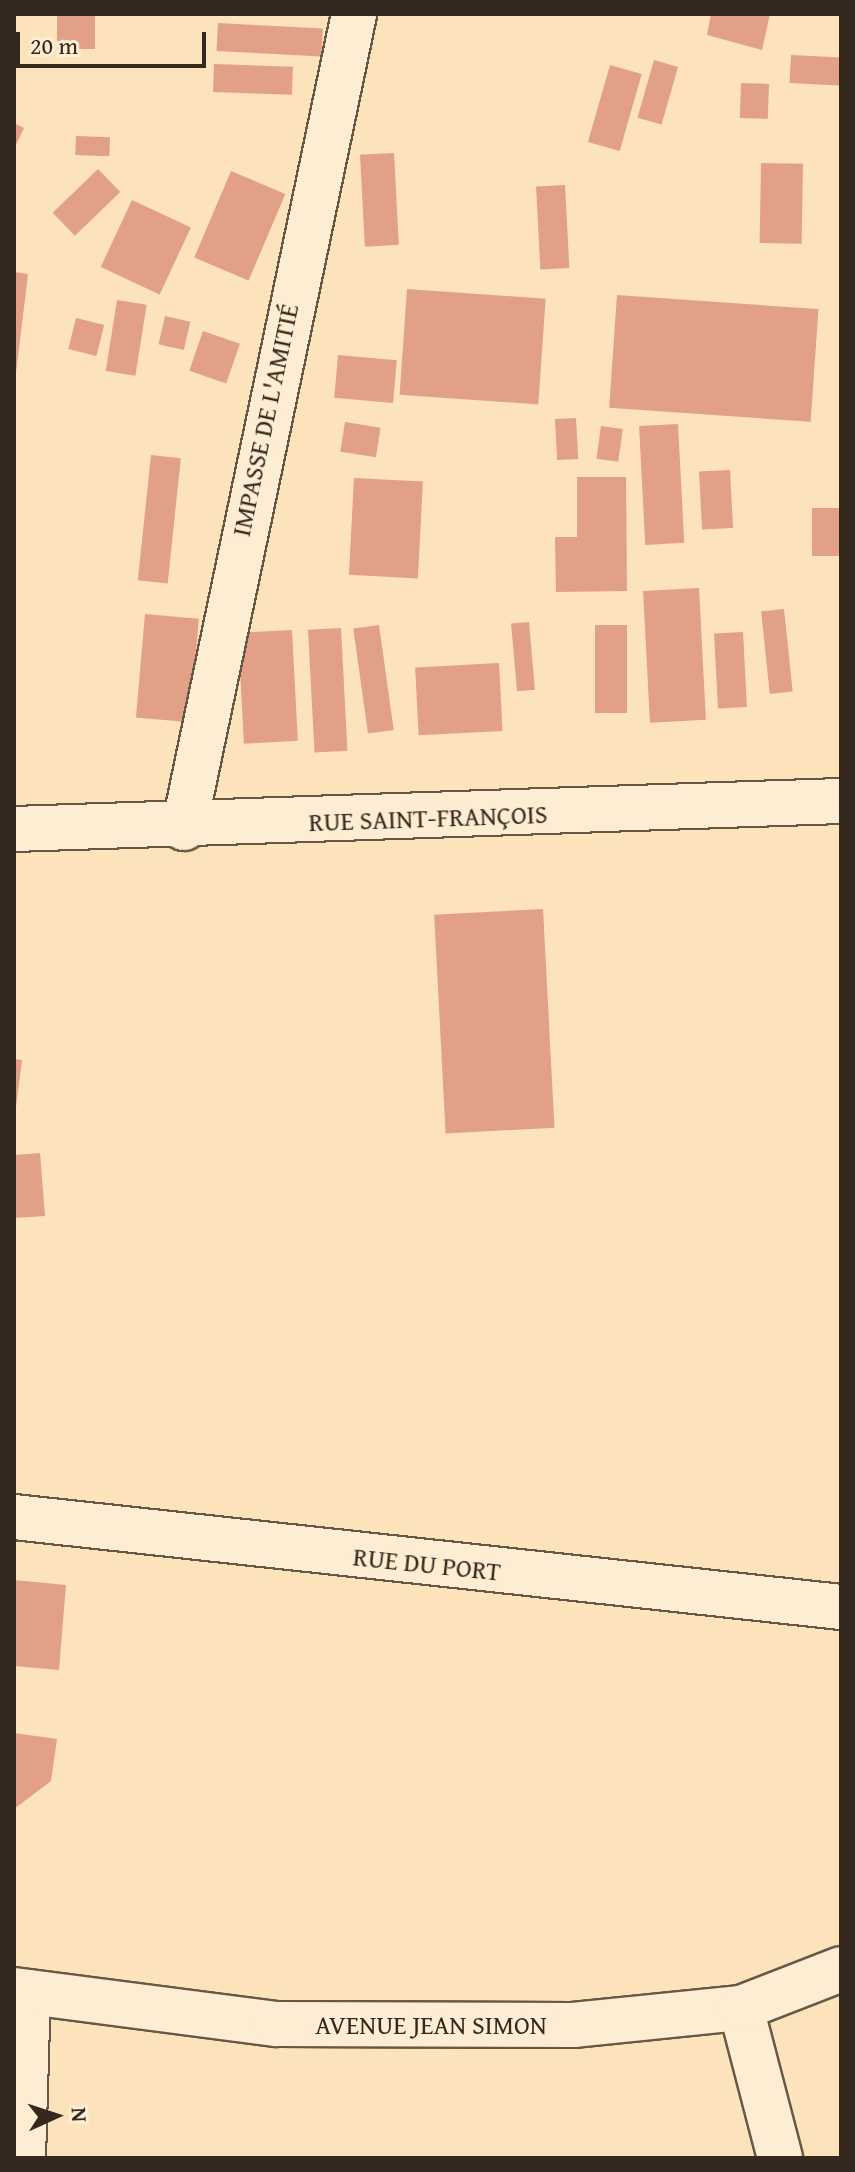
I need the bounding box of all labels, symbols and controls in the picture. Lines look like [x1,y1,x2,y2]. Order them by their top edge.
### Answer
scale bar [20,16,210,66]
text: 20 m [30,28,78,63]
street label: IMPASSE DE L'AMITIÉ [225,301,305,539]
street label: RUE SAINT-FRANÇOIS [308,798,548,838]
street label: RUE DU PORT [352,1541,502,1587]
street label: AVENUE JEAN SIMON [315,2009,547,2041]
north arrow [16,2076,96,2156]
text: N [64,2107,96,2123]

